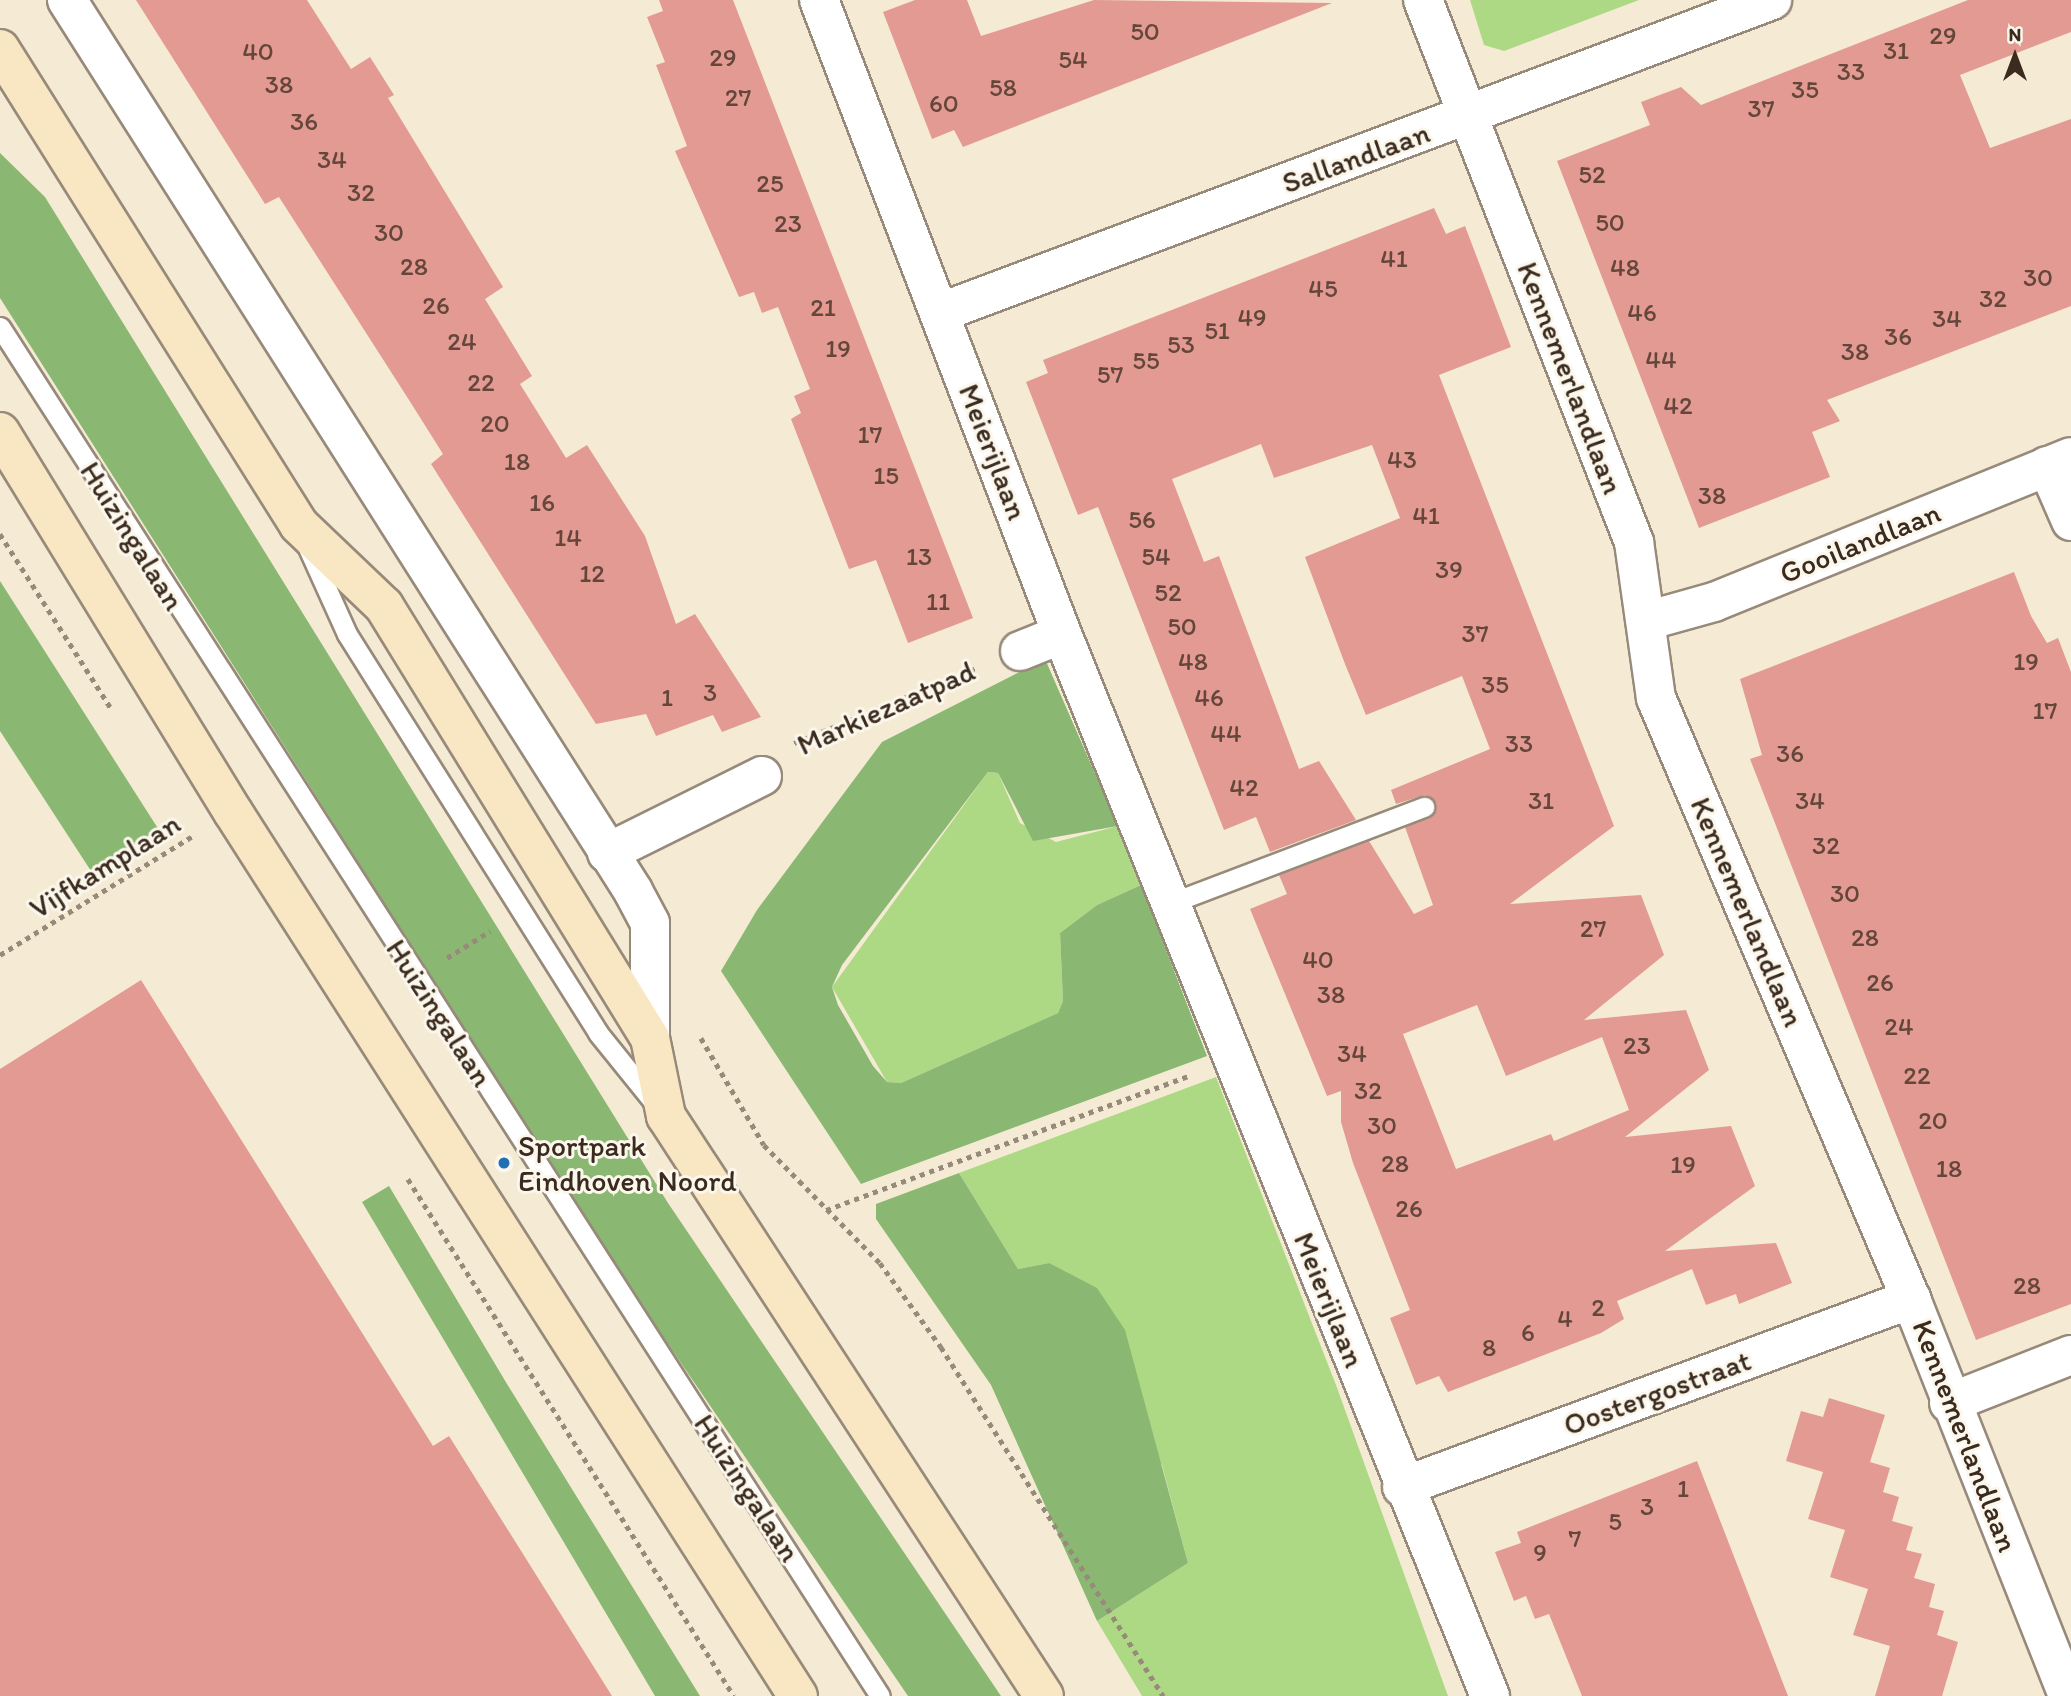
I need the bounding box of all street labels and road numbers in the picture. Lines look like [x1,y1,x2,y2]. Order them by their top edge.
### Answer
street label: Sallandlaan [1277,115,1435,201]
street label: Kennemerlandlaan [1509,257,1631,499]
street label: Meierijlaan [951,379,1035,525]
street label: Huizingalaan [72,455,192,617]
street label: Gooilandlaan [1774,494,1946,592]
street label: Markiezaatpad [792,653,980,763]
street label: Kennemerlandlaan [1682,792,1812,1032]
street label: Vijfkamplaan [23,805,187,927]
street label: Huizingalaan [378,933,500,1093]
street label: Meierijlaan [1286,1227,1372,1373]
street label: Kennemerlandlaan [1904,1315,2026,1557]
street label: Oostergostraat [1559,1342,1755,1444]
street label: Huizingalaan [686,1408,808,1568]

